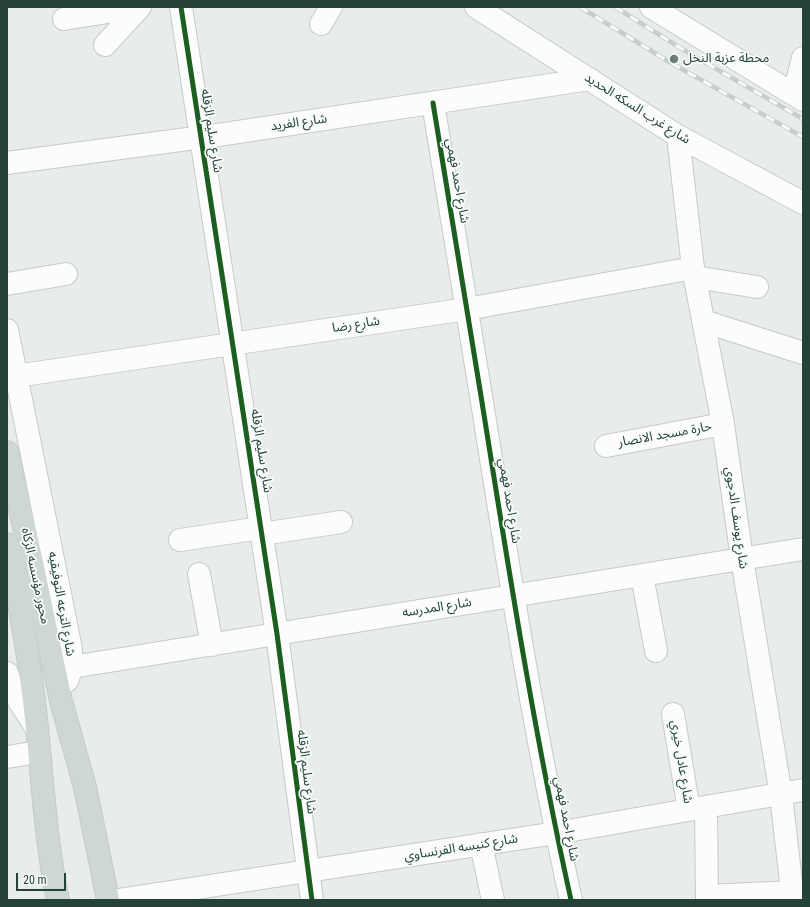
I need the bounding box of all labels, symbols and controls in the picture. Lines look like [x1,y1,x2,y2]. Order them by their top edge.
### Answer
place label: محطة عزبة النخل [683,51,769,67]
marker: محطة عزبة النخل [668,53,680,65]
street label: شارع غرب السكه الحديد [581,70,693,148]
street label: شارع سليم الزقله [197,88,225,174]
street label: شارع الفريد [270,111,328,135]
street label: شارع احمد فهمي [442,137,472,225]
street label: شارع رضا [331,314,381,336]
street label: شارع سليم الزقله [247,408,275,494]
street label: حارة مسجد الانصار [617,419,713,451]
street label: شارع احمد فهمي [495,457,523,545]
street label: شارع يوسف الدجوي [721,466,751,570]
street label: محور مؤسسه الزكاه [17,526,53,626]
street label: شارع الترعه التوفيقيه [44,550,78,658]
street label: شارع المدرسه [401,595,473,621]
street label: شارع عادل خيري [667,719,695,805]
street label: شارع سليم الزقله [293,729,319,815]
street label: شارع احمد فهمي [550,775,582,863]
street label: شارع كنيسه الفرنساوي [403,831,519,865]
scale bar [18,865,68,891]
text: 20 m [23,873,47,887]

